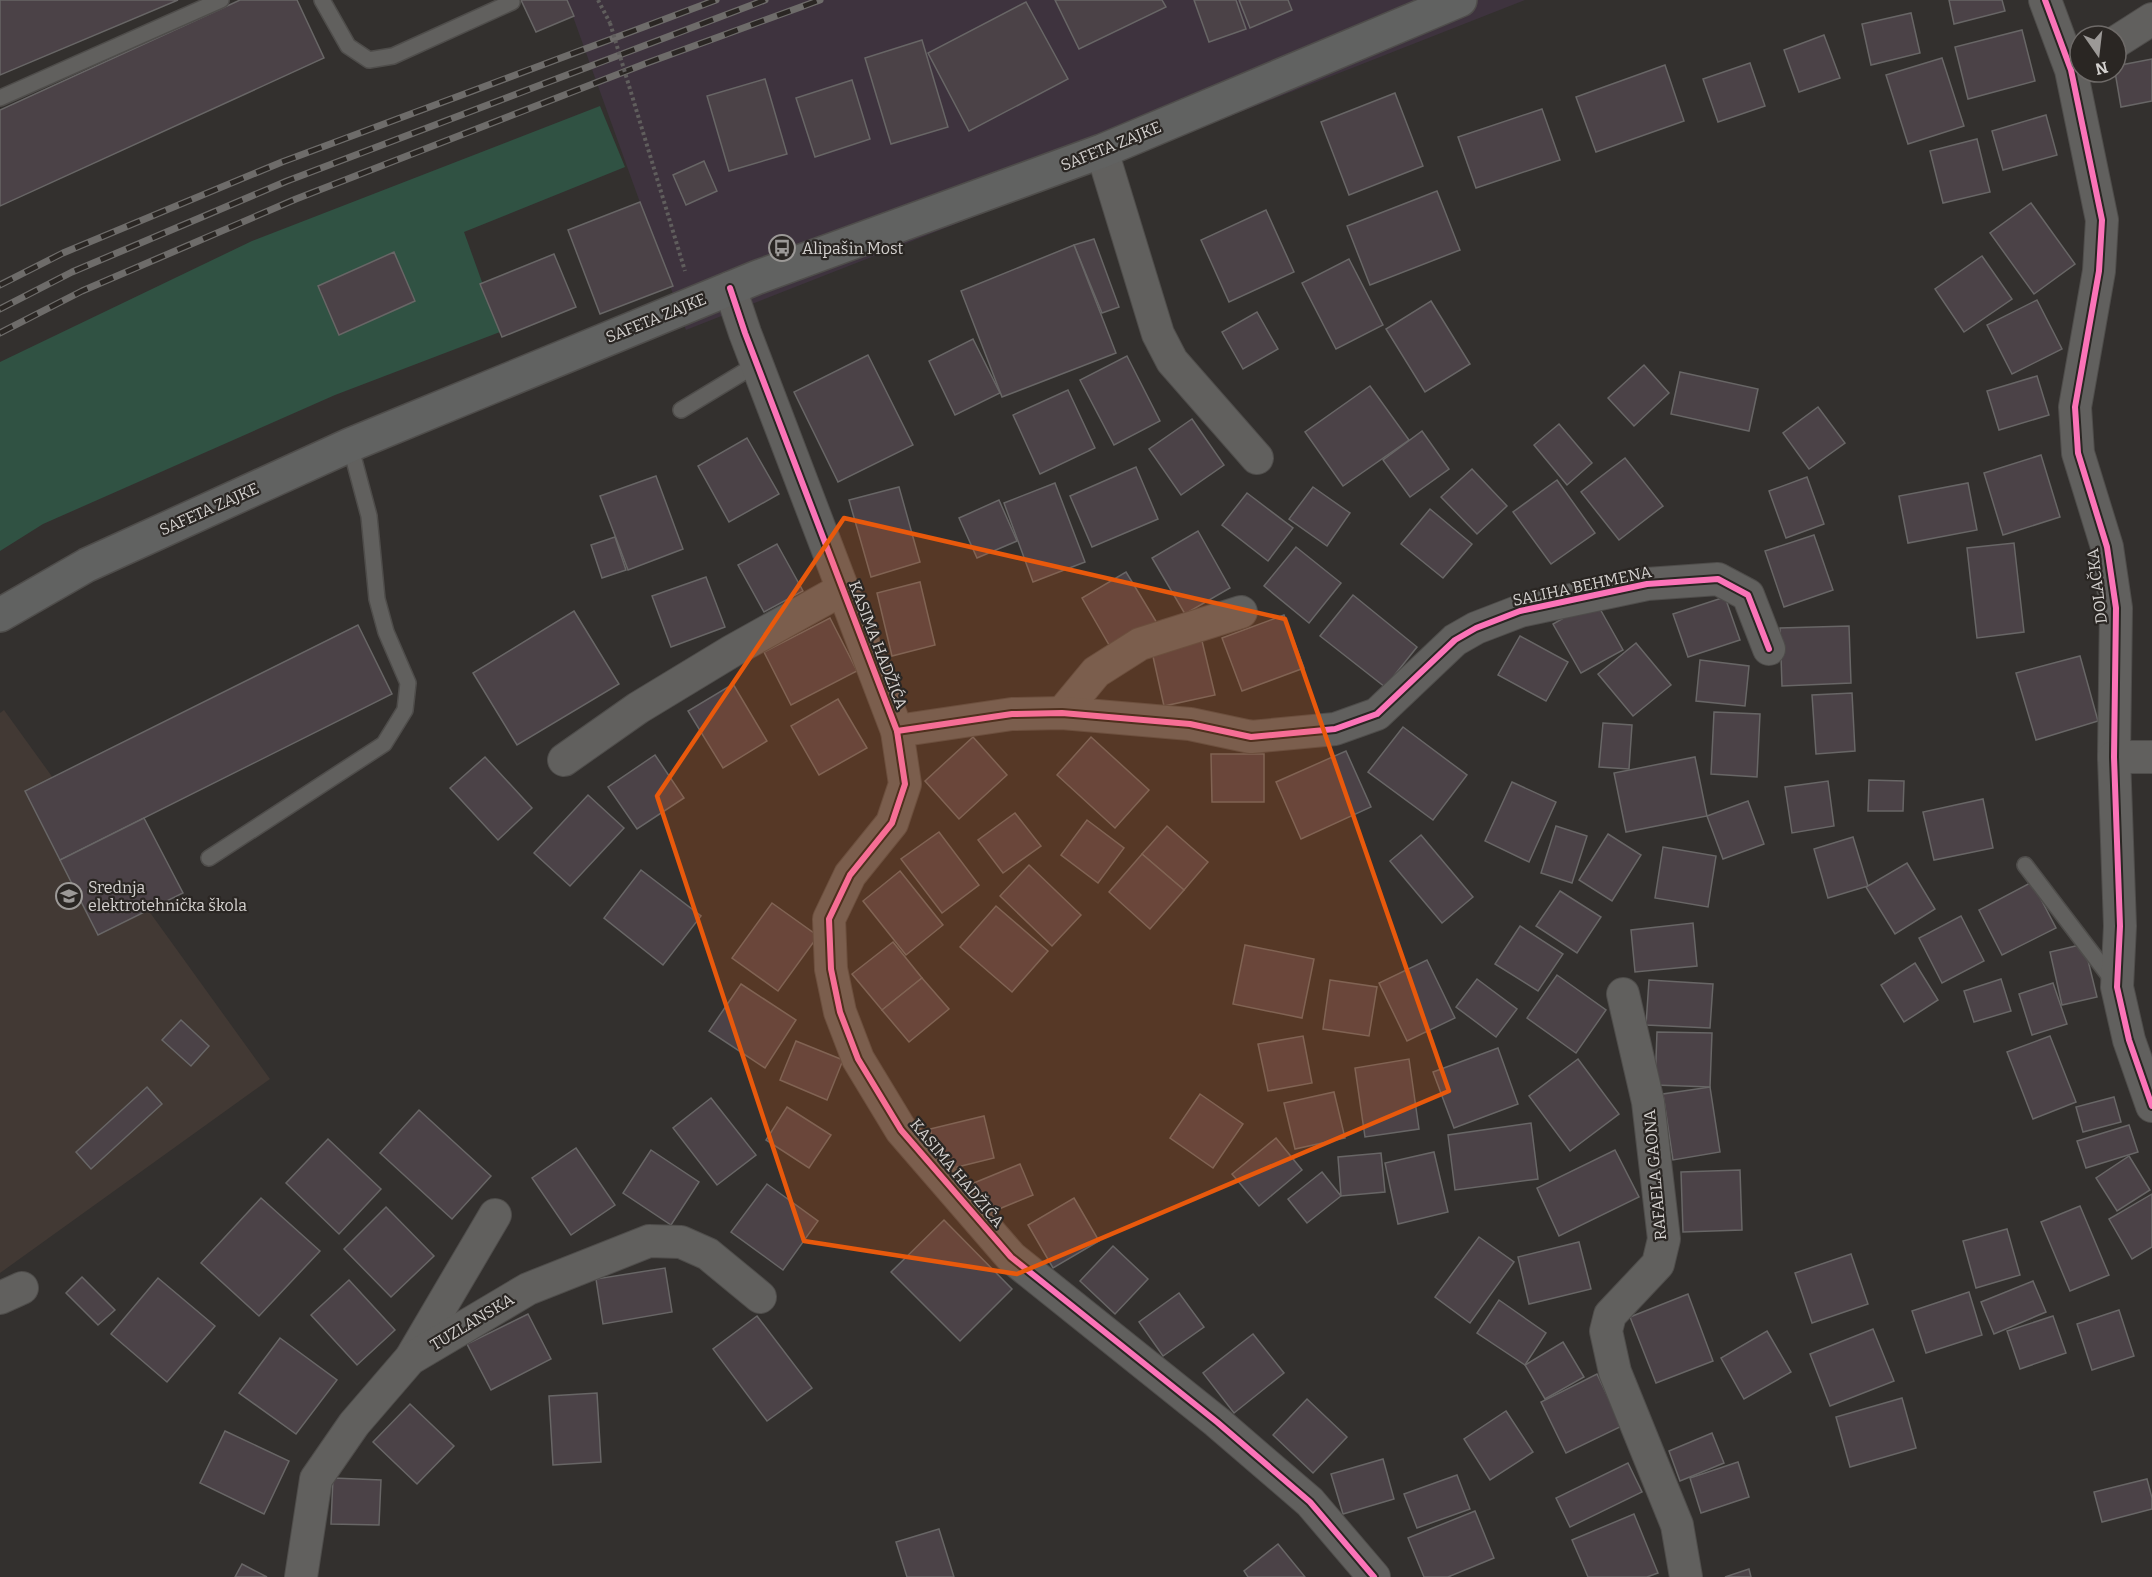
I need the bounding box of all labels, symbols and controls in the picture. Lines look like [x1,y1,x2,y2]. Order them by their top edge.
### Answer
north arrow [2068,24,2128,84]
text: N [2093,57,2110,79]
street label: SAFETA ZAJKE [1058,117,1164,175]
bus stop icon: Alipašin Most [767,233,797,263]
place label: Alipašin Most [802,239,904,258]
street label: SAFETA ZAJKE [603,289,709,347]
street label: SAFETA ZAJKE [156,479,262,539]
street label: DOLAČKA [2082,547,2111,625]
street label: SALIHA BEHMENA [1511,562,1654,610]
street label: KASIMA HADŽIĆA [845,578,912,712]
place label: Srednja elektrotehnička škola [88,878,247,915]
school or university icon: Srednja elektrotehnička škola [54,881,84,911]
street label: RAFAELA GAONA [1640,1108,1670,1241]
street label: KASIMA HADŽIĆA [906,1114,1009,1232]
street label: TUZLANSKA [427,1289,518,1354]

